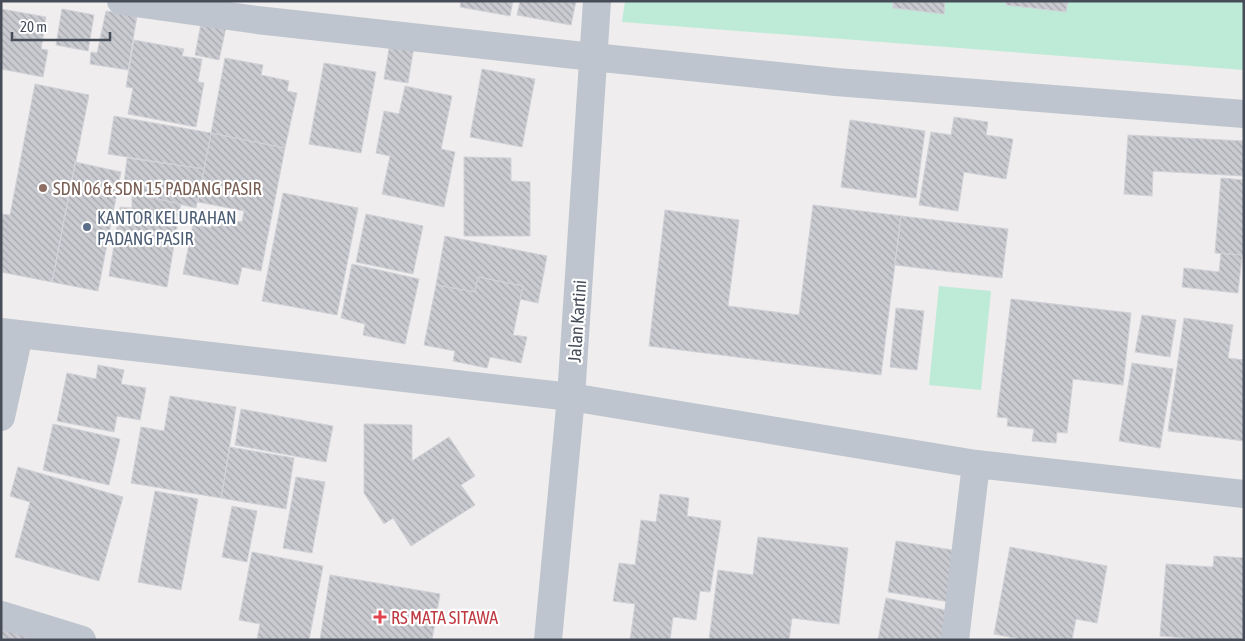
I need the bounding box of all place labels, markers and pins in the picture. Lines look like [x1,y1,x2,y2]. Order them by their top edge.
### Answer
place label: SDN 06 & SDN 15 PADANG PASIR [53,178,262,199]
marker: SDN 06 & SDN 15 PADANG PASIR [37,182,49,194]
place label: KANTOR KELURAHAN PADANG PASIR [97,207,237,249]
marker: KANTOR KELURAHAN PADANG PASIR [81,221,93,233]
place label: RS MATA SITAWA [391,607,498,628]
marker: RS MATA SITAWA [373,610,387,624]

